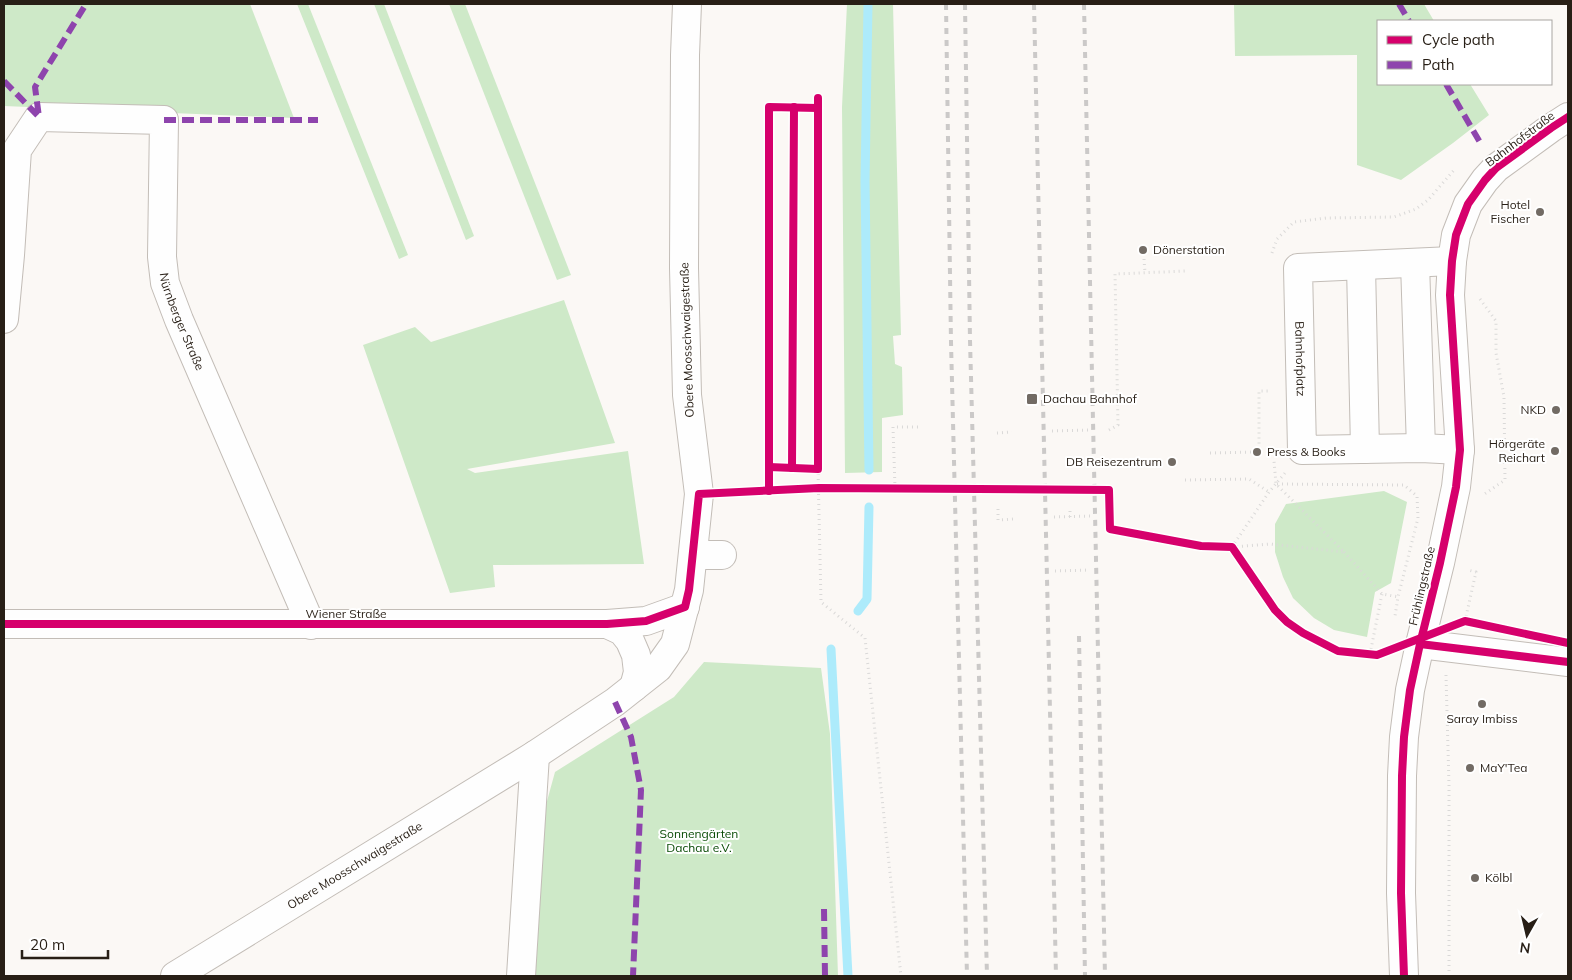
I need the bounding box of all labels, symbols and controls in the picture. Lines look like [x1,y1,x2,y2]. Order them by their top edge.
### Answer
legend [1377,20,1552,85]
text: Cycle path [1422,30,1495,49]
text: Path [1422,55,1454,74]
street label: Bahnhofstraße [1482,108,1557,170]
place label: Hotel Fischer [1491,197,1531,226]
marker: Hotel Fischer [1534,206,1546,218]
place label: Dönerstation [1153,242,1225,257]
marker: Dönerstation [1137,244,1149,256]
street label: Obere Moosschwaigestraße [676,262,697,418]
street label: Nürnberger Straße [157,272,208,372]
street label: Bahnhofplatz [1292,321,1309,397]
place label: Dachau Bahnhof [1043,391,1138,406]
marker: Dachau Bahnhof [1025,392,1039,406]
place label: NKD [1520,402,1546,417]
marker: NKD [1550,404,1562,416]
place label: Hörgeräte Reichart [1489,436,1545,465]
place label: Press & Books [1267,444,1346,459]
marker: Hörgeräte Reichart [1549,445,1561,457]
marker: Press & Books [1251,446,1263,458]
place label: DB Reisezentrum [1066,454,1162,469]
marker: DB Reisezentrum [1166,456,1178,468]
street label: Frühlingstraße [1405,545,1438,627]
street label: Wiener Straße [305,606,387,621]
marker: Saray Imbiss [1476,698,1488,710]
place label: Saray Imbiss [1446,711,1518,726]
place label: MaY'Tea [1480,760,1528,775]
marker: MaY'Tea [1464,762,1476,774]
street label: Obere Moosschwaigestraße [284,818,425,912]
park label: Sonnengärten Dachau e.V. [660,826,738,855]
place label: Kölbl [1485,870,1512,885]
marker: Kölbl [1469,872,1481,884]
north arrow [1502,910,1552,960]
scale bar [22,928,109,960]
text: 20 m [30,935,65,954]
text: N [1519,938,1532,958]

